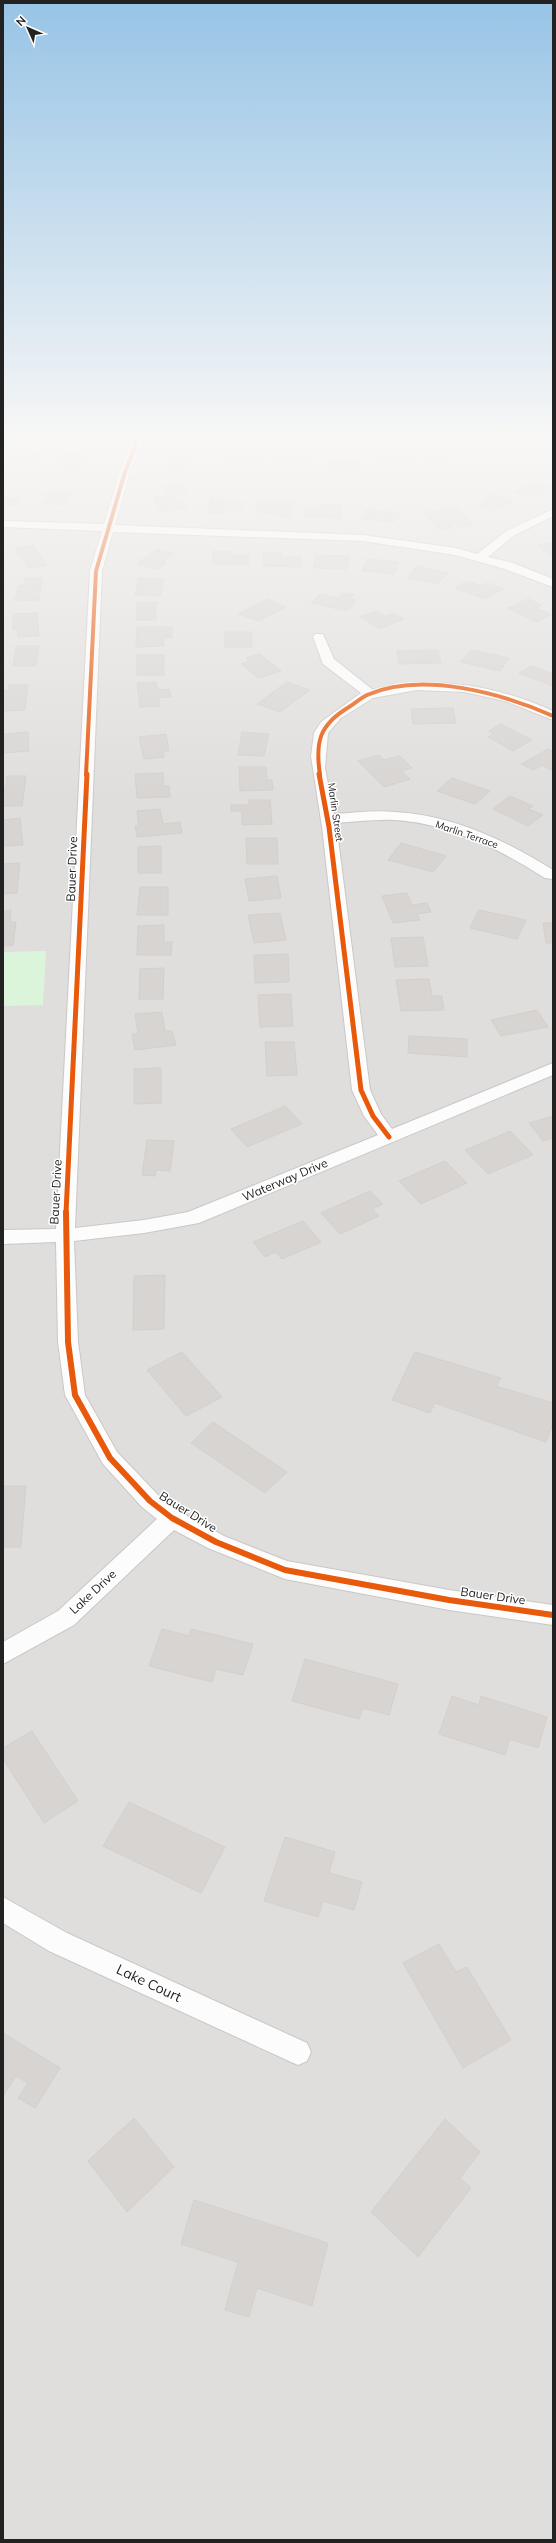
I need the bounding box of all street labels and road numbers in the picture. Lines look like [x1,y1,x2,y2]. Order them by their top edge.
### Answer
street label: Marlin Street [325,782,346,843]
street label: Marlin Terrace [434,818,500,851]
street label: Bauer Drive [63,836,80,902]
street label: Waterway Drive [240,1155,330,1204]
street label: Bauer Drive [46,1159,65,1225]
street label: Bauer Drive [157,1488,220,1535]
street label: Lake Drive [66,1566,119,1617]
street label: Bauer Drive [460,1584,526,1607]
street label: Lake Court [114,1960,185,2006]

